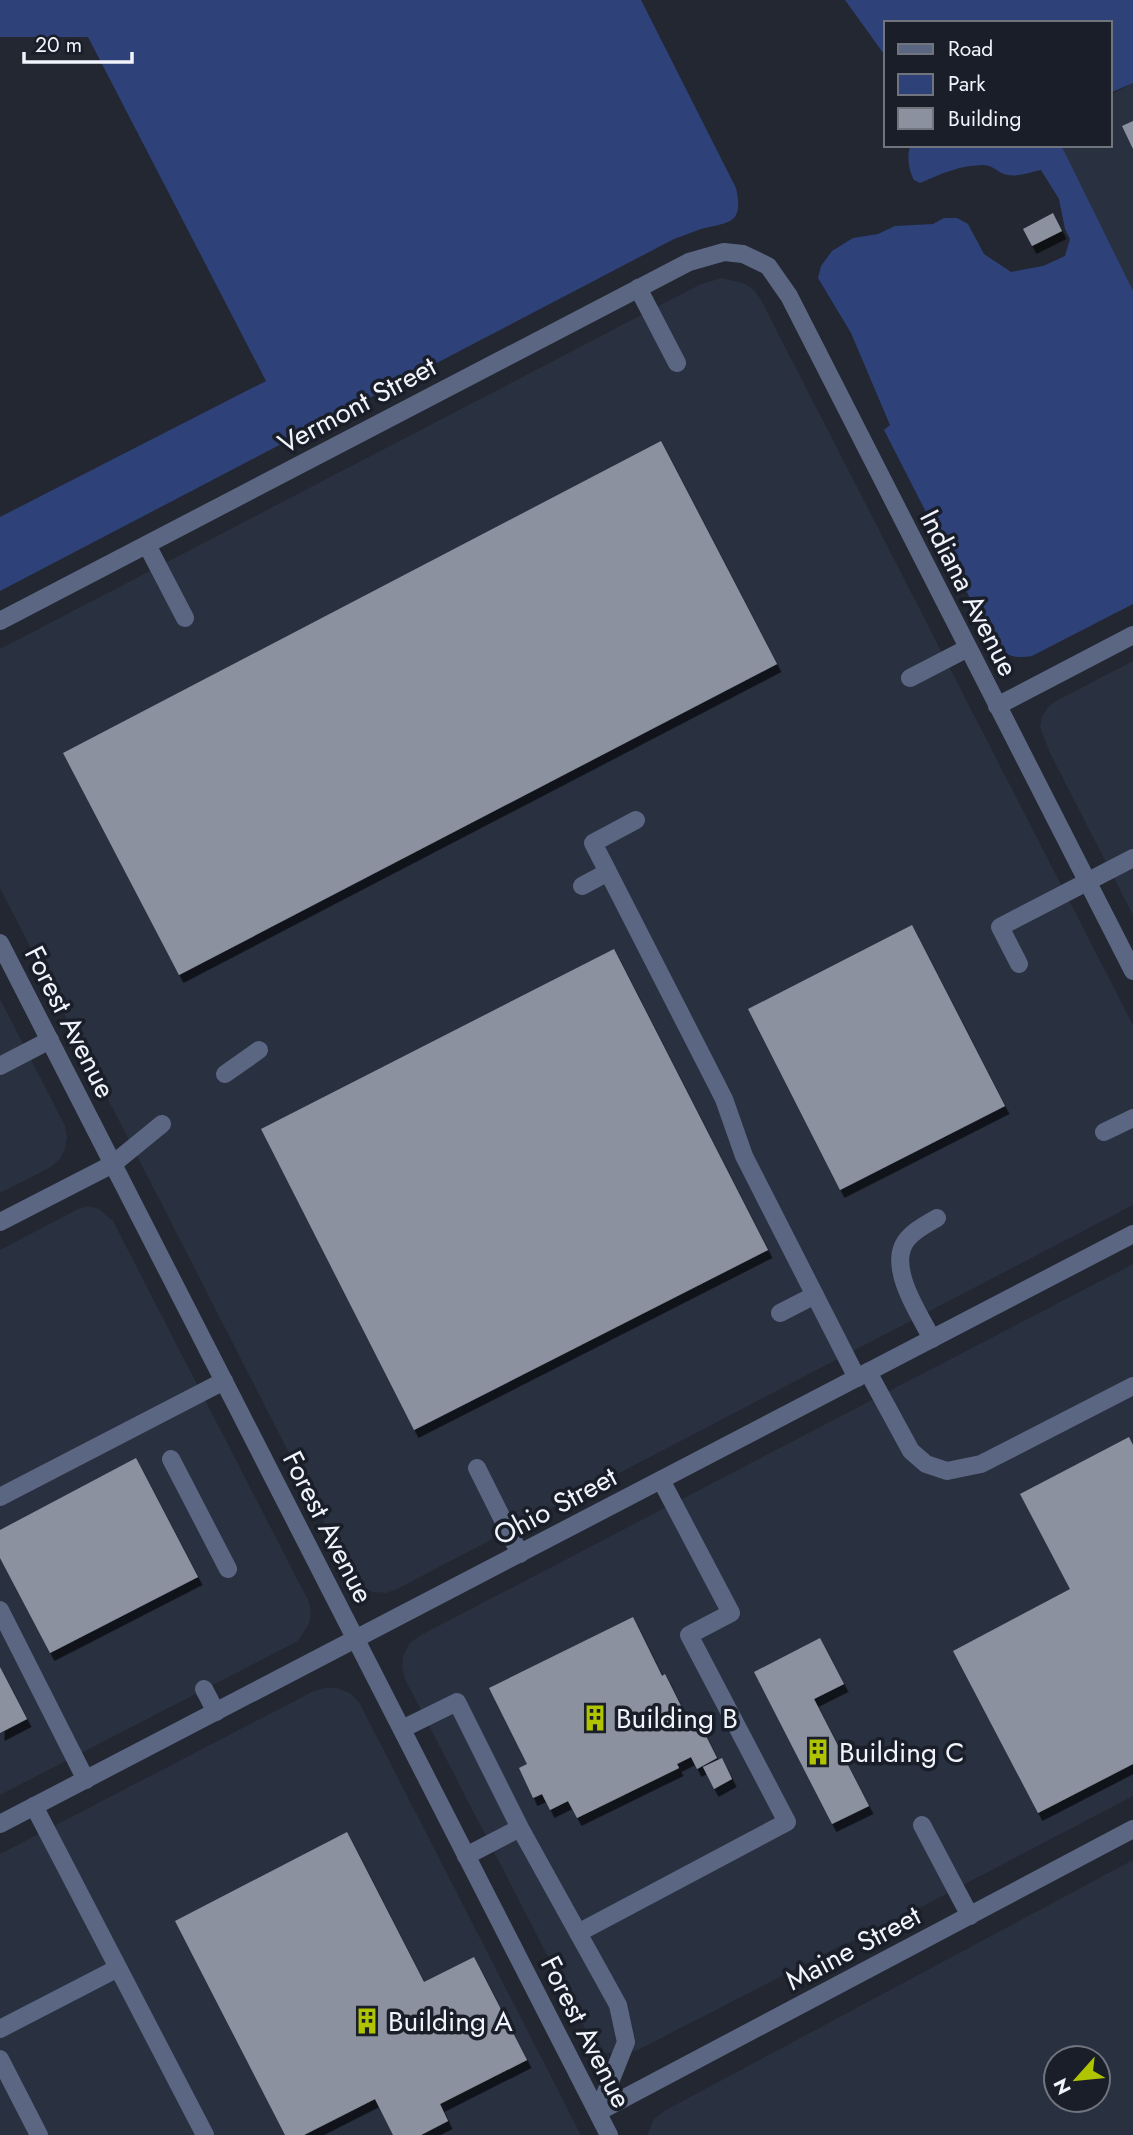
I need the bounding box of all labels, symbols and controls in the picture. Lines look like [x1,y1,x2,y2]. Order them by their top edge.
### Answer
scale bar [24,21,133,65]
legend [884,21,1112,147]
text: 20 m [35,30,82,60]
text: Road [948,34,993,64]
text: Park [948,69,986,99]
text: Building [948,104,1021,134]
street label: Vermont Street [271,346,444,464]
street label: Indiana Avenue [909,503,1029,683]
street label: Forest Avenue [14,939,126,1105]
street label: Forest Avenue [272,1444,384,1610]
street label: Ohio Street [486,1456,624,1556]
place label: Building B [616,1698,738,1739]
building icon: Building B [580,1703,610,1733]
place label: Building C [839,1732,965,1773]
building icon: Building C [803,1737,833,1767]
street label: Maine Street [778,1895,928,2001]
street label: Forest Avenue [530,1949,642,2115]
place label: Building A [388,2001,513,2042]
building icon: Building A [352,2006,382,2036]
north arrow [1042,2044,1112,2114]
text: N [1047,2074,1078,2099]

